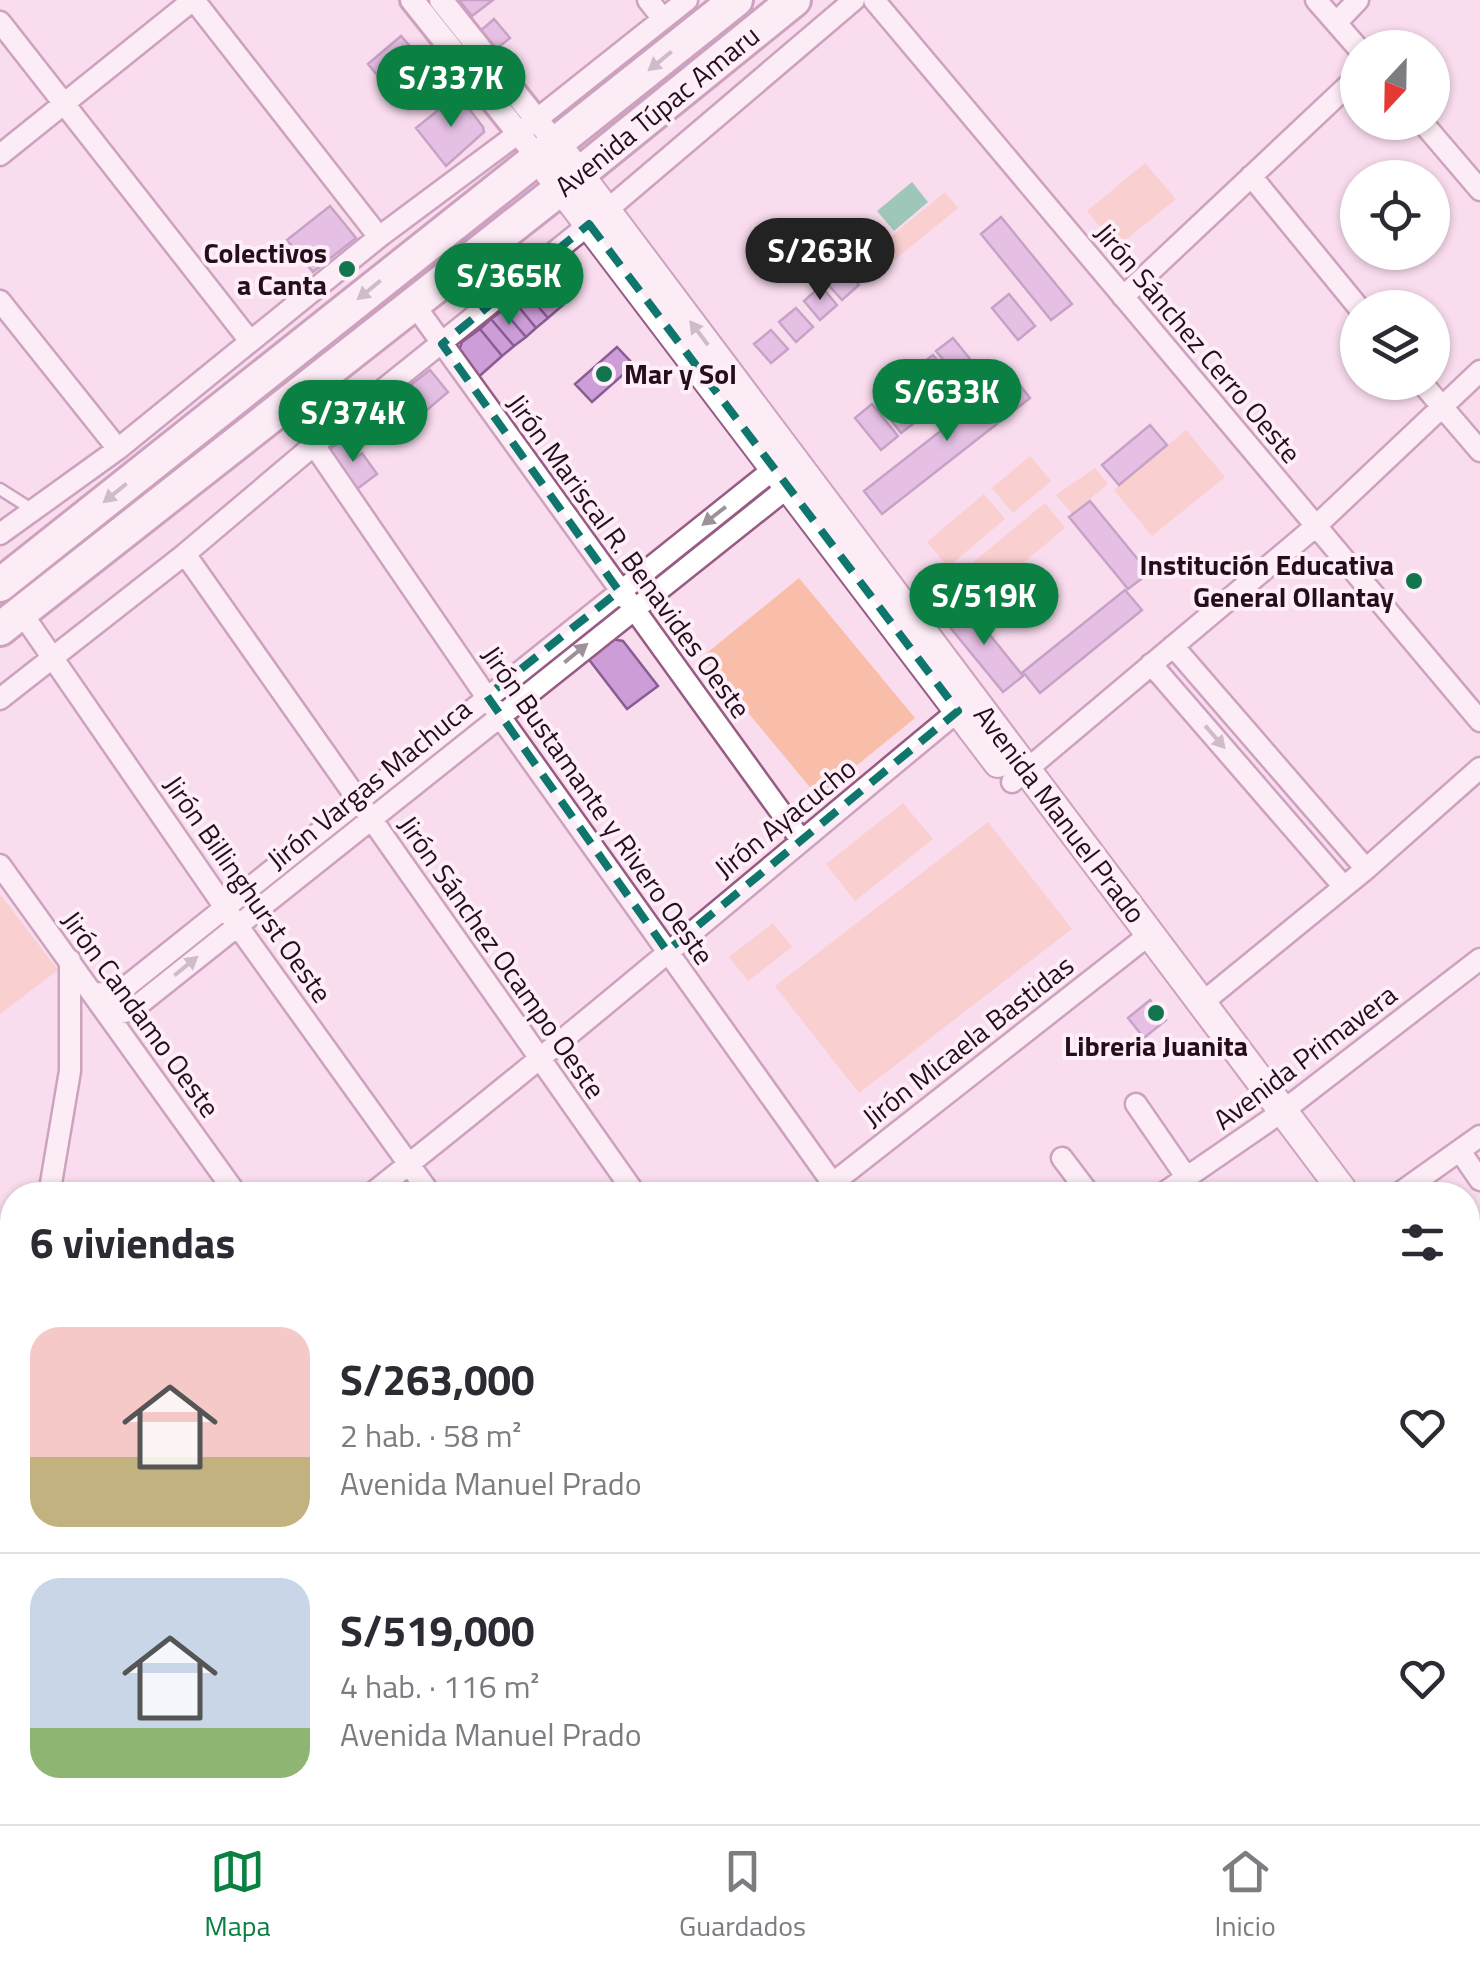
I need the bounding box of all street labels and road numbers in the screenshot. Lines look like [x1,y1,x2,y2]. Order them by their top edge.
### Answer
street label: Avenida Túpac Amaru [545,14,768,207]
street label: Jirón Sánchez Cerro Oeste [1085,213,1312,473]
street label: Jirón Mariscal R. Benavides Oeste [497,385,762,727]
street label: Jirón Bustamante y Rivero Oeste [471,636,725,973]
street label: Jirón Vargas Machuca [257,688,480,880]
street label: Avenida Manuel Prado [964,695,1157,932]
street label: Jirón Ayacucho [704,747,865,889]
street label: Jirón Billinghurst Oeste [153,766,343,1012]
street label: Jirón Sánchez Ocampo Oeste [388,806,617,1107]
street label: Jirón Candamo Oeste [52,901,231,1126]
street label: Jirón Micaela Bastidas [853,944,1083,1137]
street label: Avenida Primavera [1204,973,1406,1140]

